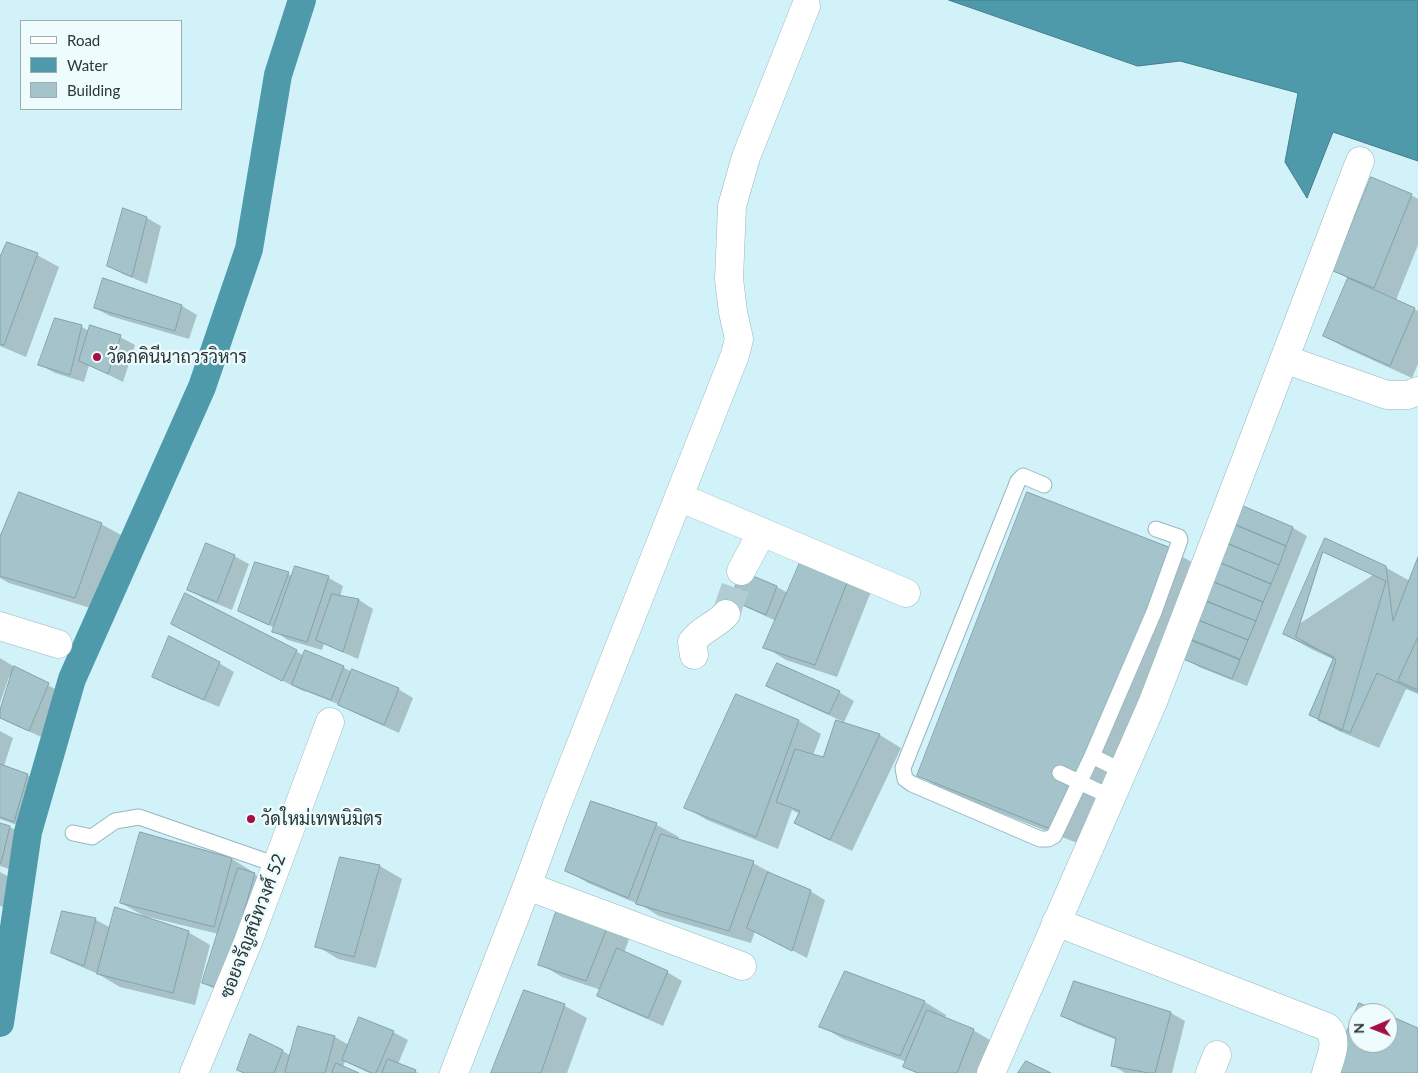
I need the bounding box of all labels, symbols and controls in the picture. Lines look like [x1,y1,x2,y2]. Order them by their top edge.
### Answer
legend [20,20,182,110]
text: Road [67,31,100,49]
text: Water [67,56,108,74]
text: Building [67,81,120,99]
place label: วัดภคินีนาถวรวิหาร [107,346,247,368]
marker: วัดภคินีนาถวรวิหาร [91,351,103,363]
place label: วัดใหม่เทพนิมิตร [261,808,383,830]
marker: วัดใหม่เทพนิมิตร [245,813,257,825]
street label: ซอยจรัญสนิทวงศ์ 52 [215,851,291,1001]
north arrow [1348,1003,1398,1053]
text: N [1350,1023,1367,1034]

